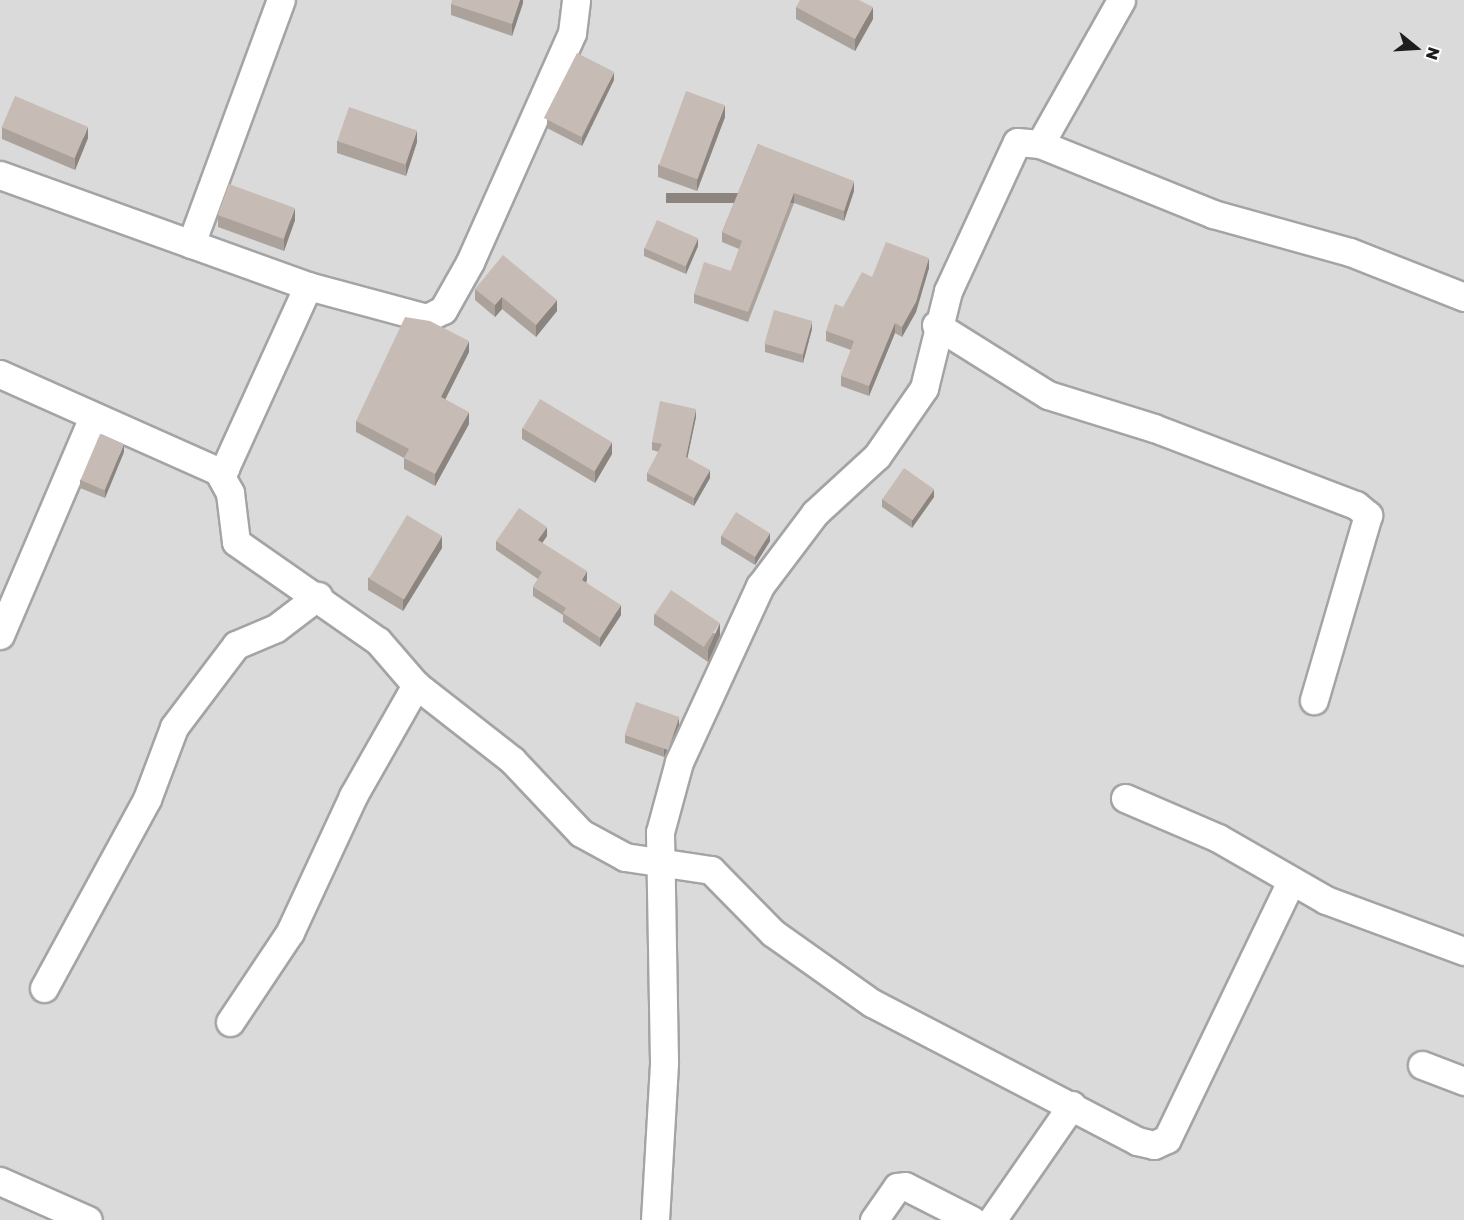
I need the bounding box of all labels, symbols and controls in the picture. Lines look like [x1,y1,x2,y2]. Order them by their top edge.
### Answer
north arrow [1386,18,1446,78]
text: N [1422,45,1445,62]

